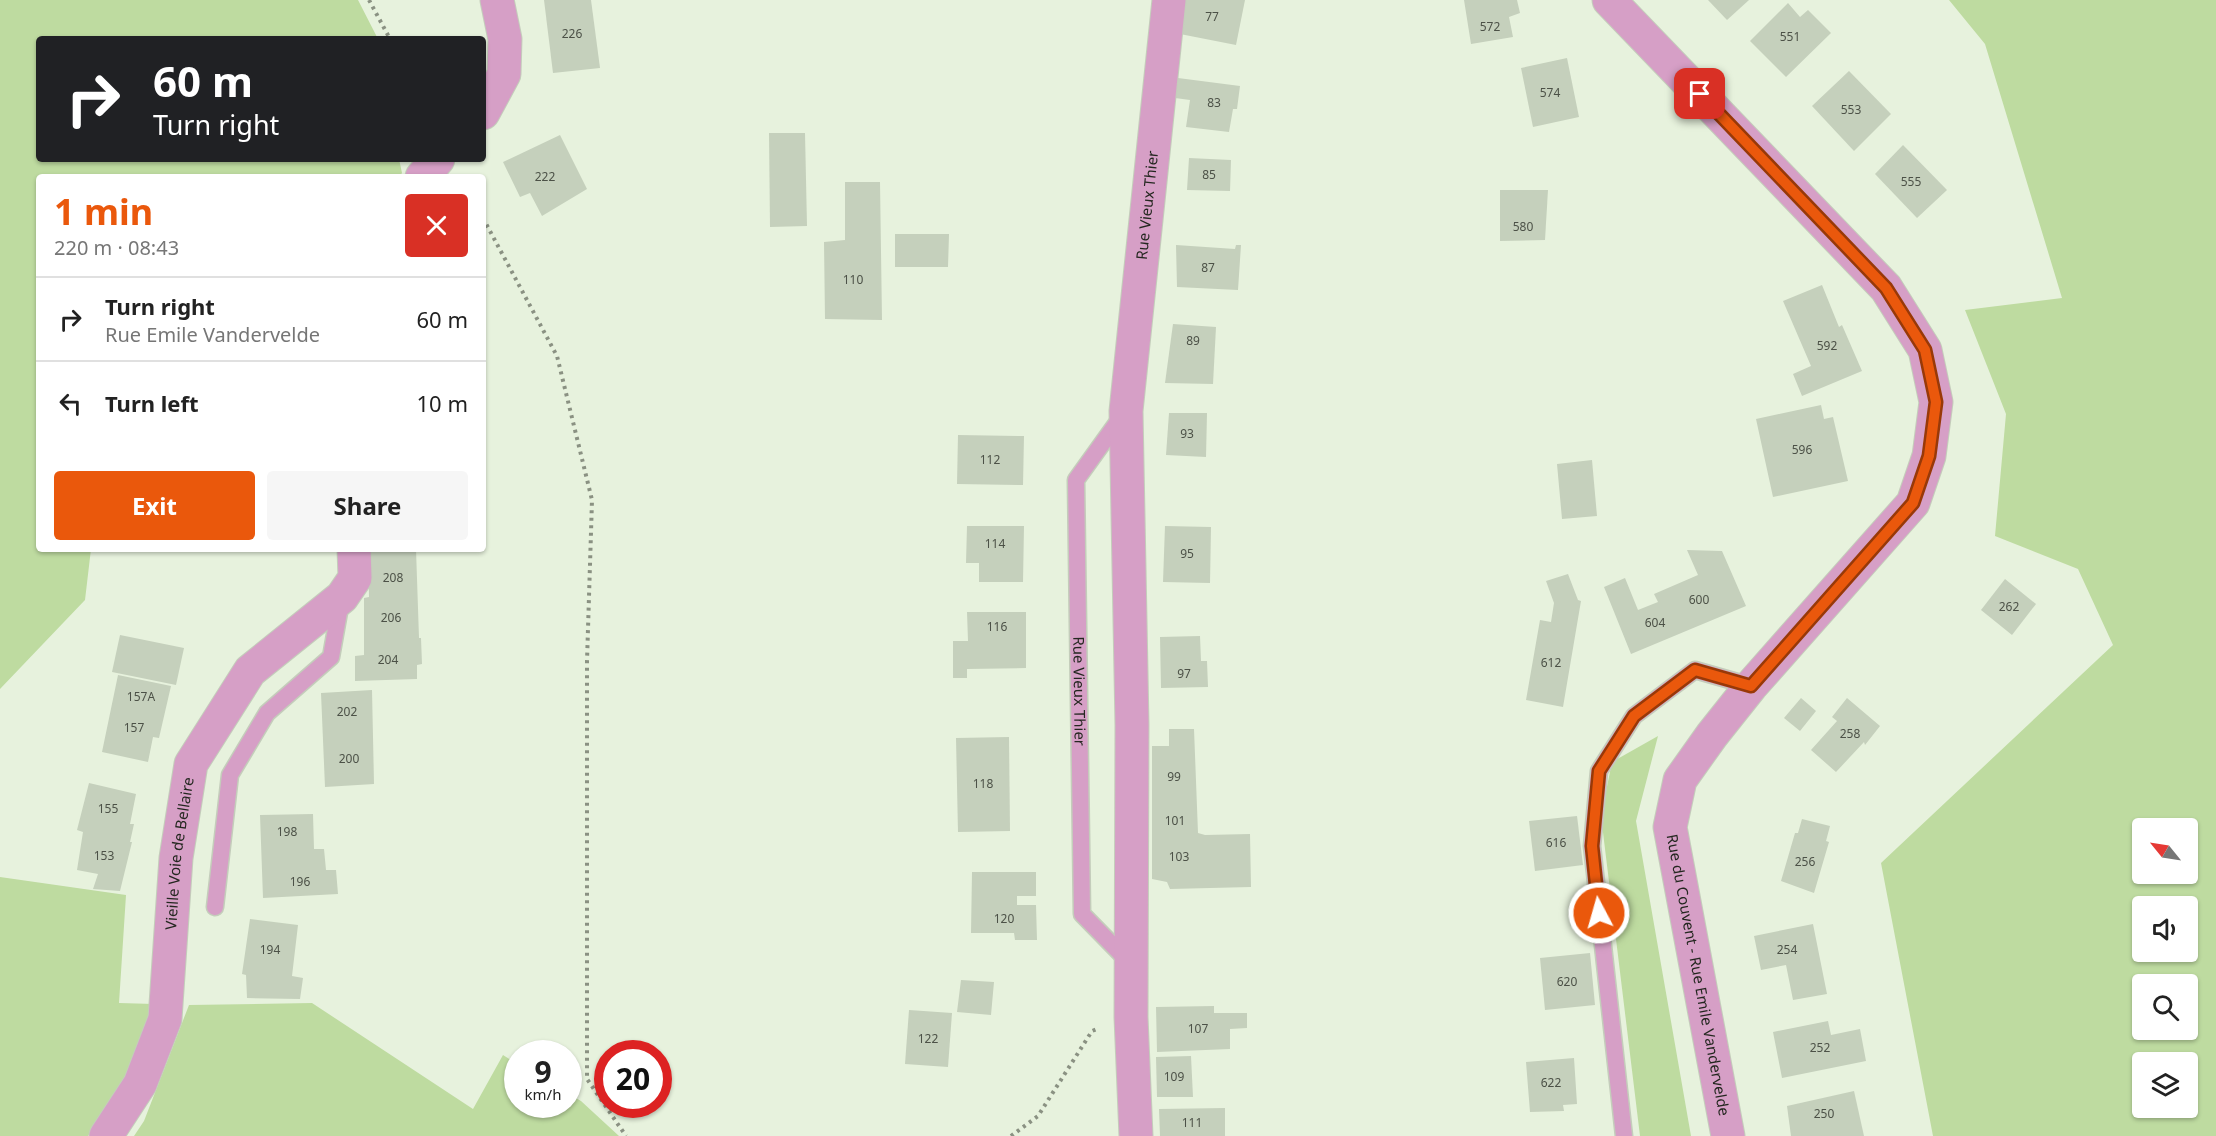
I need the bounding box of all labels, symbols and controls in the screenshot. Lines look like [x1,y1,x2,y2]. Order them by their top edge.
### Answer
house number: 77 [1205,8,1219,25]
house number: 572 [1480,18,1500,35]
house number: 226 [562,25,582,42]
house number: 551 [1780,28,1800,45]
text: 60 m [153,52,253,109]
icon: right [54,60,132,138]
pin [1674,68,1725,119]
icon: arrive [1683,77,1716,110]
house number: 574 [1540,84,1560,101]
house number: 83 [1207,94,1221,111]
house number: 553 [1841,101,1861,118]
text: Turn right [153,106,279,143]
street label: Rue Vieux Thier [1131,150,1162,261]
house number: 85 [1202,166,1216,183]
house number: 222 [535,168,555,185]
house number: 555 [1901,173,1921,190]
text: 1 min [54,187,153,236]
button: close [405,194,468,257]
house number: 580 [1513,218,1533,235]
text: 220 m · 08:43 [54,234,179,261]
house number: 87 [1201,259,1215,276]
house number: 110 [843,271,863,288]
text: Turn right [105,291,215,321]
icon: right [54,303,87,336]
text: 60 m [417,304,468,334]
text: Rue Emile Vandervelde [105,321,320,348]
house number: 89 [1186,332,1200,349]
house number: 592 [1817,337,1837,354]
icon: left [54,387,87,420]
text: Turn left [105,388,199,418]
text: 10 m [417,388,468,418]
house number: 93 [1180,425,1194,442]
house number: 596 [1792,441,1812,458]
house number: 112 [980,451,1000,468]
button: Exit [54,471,255,540]
button: Share [267,471,468,540]
house number: 114 [985,535,1005,552]
house number: 95 [1180,545,1194,562]
house number: 208 [383,569,403,586]
house number: 600 [1689,591,1709,608]
house number: 262 [1999,598,2019,615]
house number: 206 [381,609,401,626]
house number: 604 [1645,614,1665,631]
house number: 116 [987,618,1007,635]
street label: Rue Vieux Thier [1069,636,1091,746]
house number: 204 [378,651,398,668]
house number: 612 [1541,654,1561,671]
house number: 97 [1177,665,1191,682]
house number: 157A [127,688,155,705]
house number: 202 [337,703,357,720]
house number: 157 [124,719,144,736]
house number: 258 [1840,725,1860,742]
house number: 200 [339,750,359,767]
house number: 99 [1167,768,1181,785]
house number: 118 [973,775,993,792]
street label: Vieille Voie de Bellaire [160,776,198,930]
house number: 155 [98,800,118,817]
house number: 101 [1165,812,1185,829]
north arrow [2132,818,2198,884]
map controls [2132,818,2198,1118]
house number: 198 [277,823,297,840]
street label: Rue du Couvent - Rue Emile Vandervelde [1663,832,1735,1117]
house number: 616 [1546,834,1566,851]
house number: 153 [94,847,114,864]
house number: 103 [1169,848,1189,865]
house number: 256 [1795,853,1815,870]
house number: 196 [290,873,310,890]
position arrow [1567,881,1631,945]
button: sound [2132,896,2198,962]
house number: 120 [994,910,1014,927]
house number: 194 [260,941,280,958]
house number: 254 [1777,941,1797,958]
house number: 620 [1557,973,1577,990]
button: search [2132,974,2198,1040]
house number: 107 [1188,1020,1208,1037]
house number: 122 [918,1030,938,1047]
house number: 252 [1810,1039,1830,1056]
speed limit sign: 20 [594,1040,672,1118]
text: 9 [534,1051,552,1092]
button: layers [2132,1052,2198,1118]
house number: 109 [1164,1068,1184,1085]
house number: 622 [1541,1074,1561,1091]
text: km/h [525,1084,561,1104]
house number: 250 [1814,1105,1834,1122]
house number: 111 [1182,1114,1202,1131]

